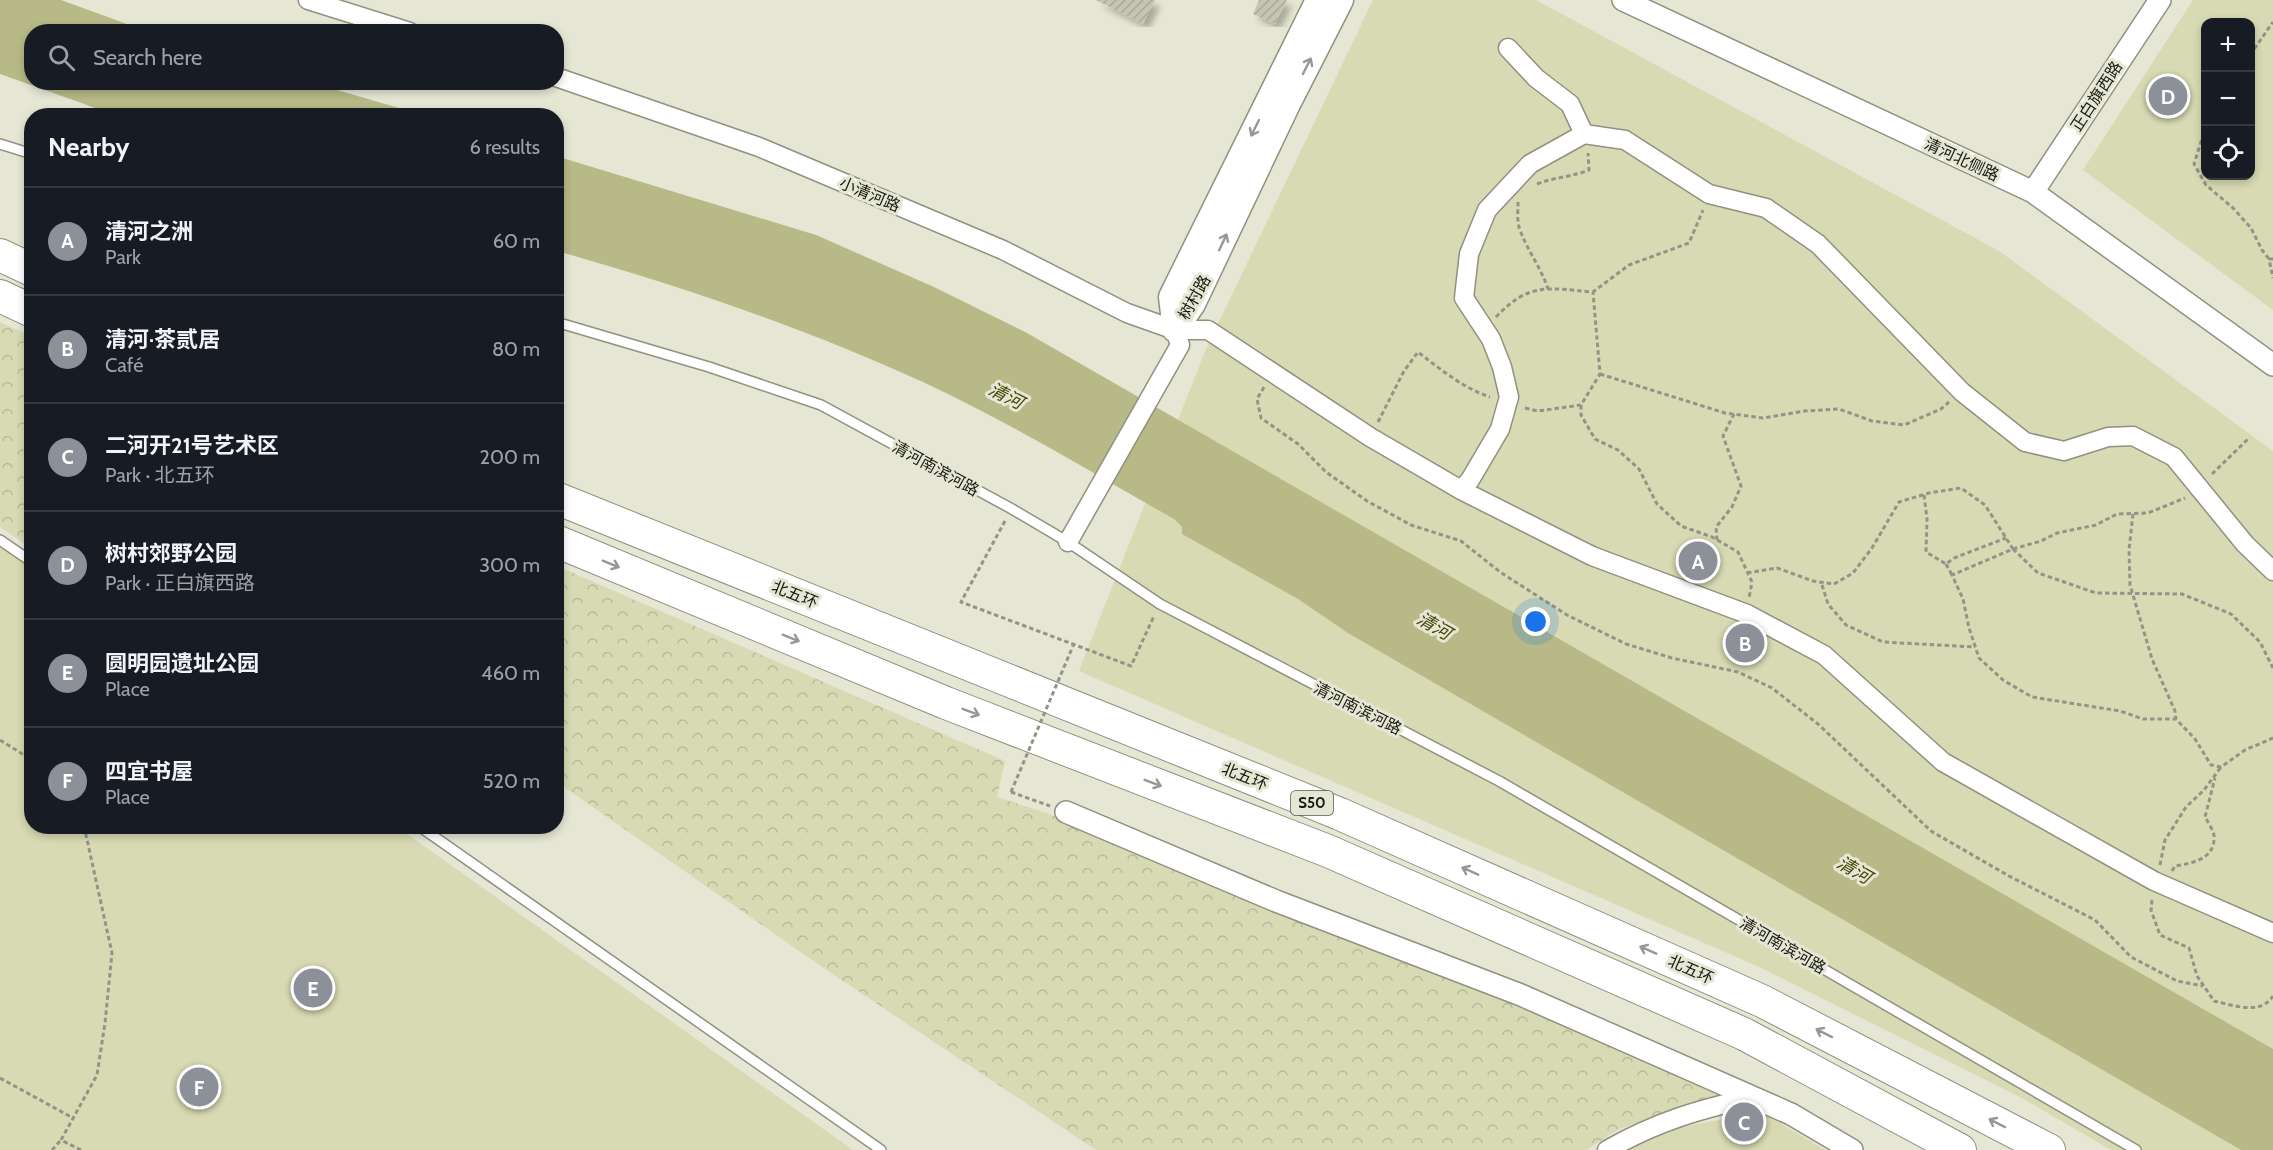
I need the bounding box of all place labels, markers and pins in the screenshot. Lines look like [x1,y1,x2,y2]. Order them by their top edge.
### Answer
pin: D [2148,74,2188,118]
pin: A [1678,538,1718,584]
pin: B [1726,620,1764,666]
pin: E [294,966,332,1010]
pin: F [180,1064,218,1110]
pin: C [1724,1100,1764,1144]

